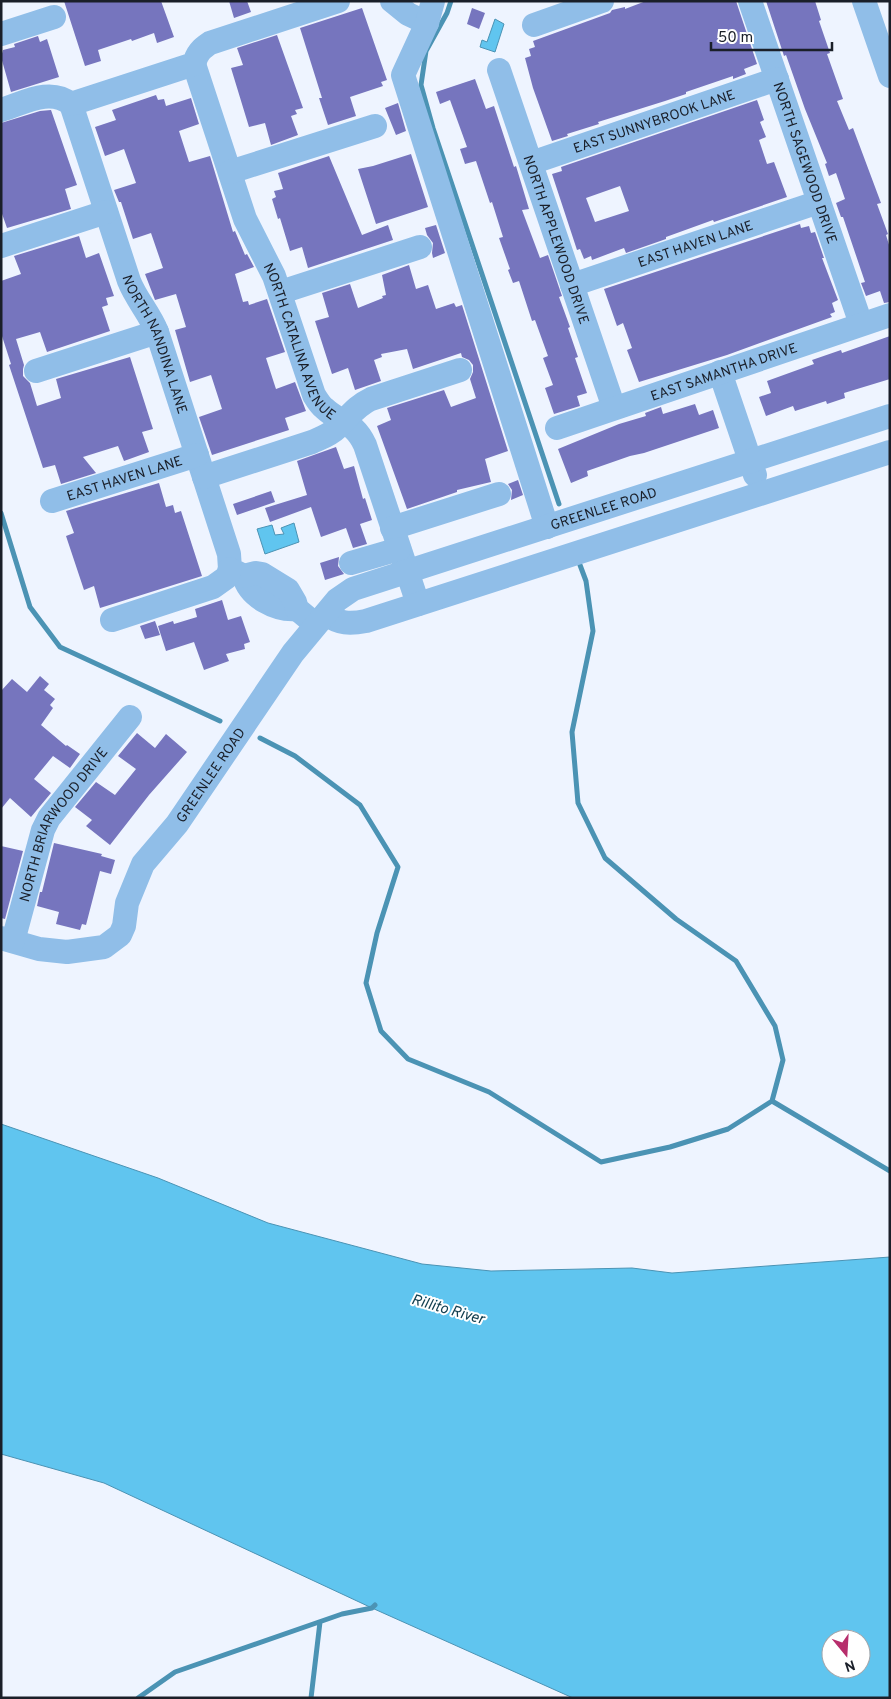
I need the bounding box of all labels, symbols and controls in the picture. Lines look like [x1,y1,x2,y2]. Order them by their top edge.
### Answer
scale bar [711,20,832,52]
text: 50 m [718,29,753,48]
street label: NORTH SAGEWOOD DRIVE [768,80,840,246]
street label: EAST SUNNYBROOK LANE [571,87,738,158]
street label: NORTH APPLEWOOD DRIVE [519,153,592,327]
street label: EAST HAVEN LANE [636,218,755,272]
street label: NORTH CATALINA AVENUE [259,261,339,425]
street label: NORTH NANDINA LANE [118,273,190,416]
street label: EAST SAMANTHA DRIVE [649,340,800,406]
street label: EAST HAVEN LANE [65,453,185,506]
street label: GREENLEE ROAD [549,485,659,535]
street label: GREENLEE ROAD [173,725,250,826]
street label: NORTH BRIARWOOD DRIVE [17,745,112,904]
water label: Rillito River [409,1291,488,1330]
north arrow [821,1629,871,1679]
text: N [842,1655,857,1675]

